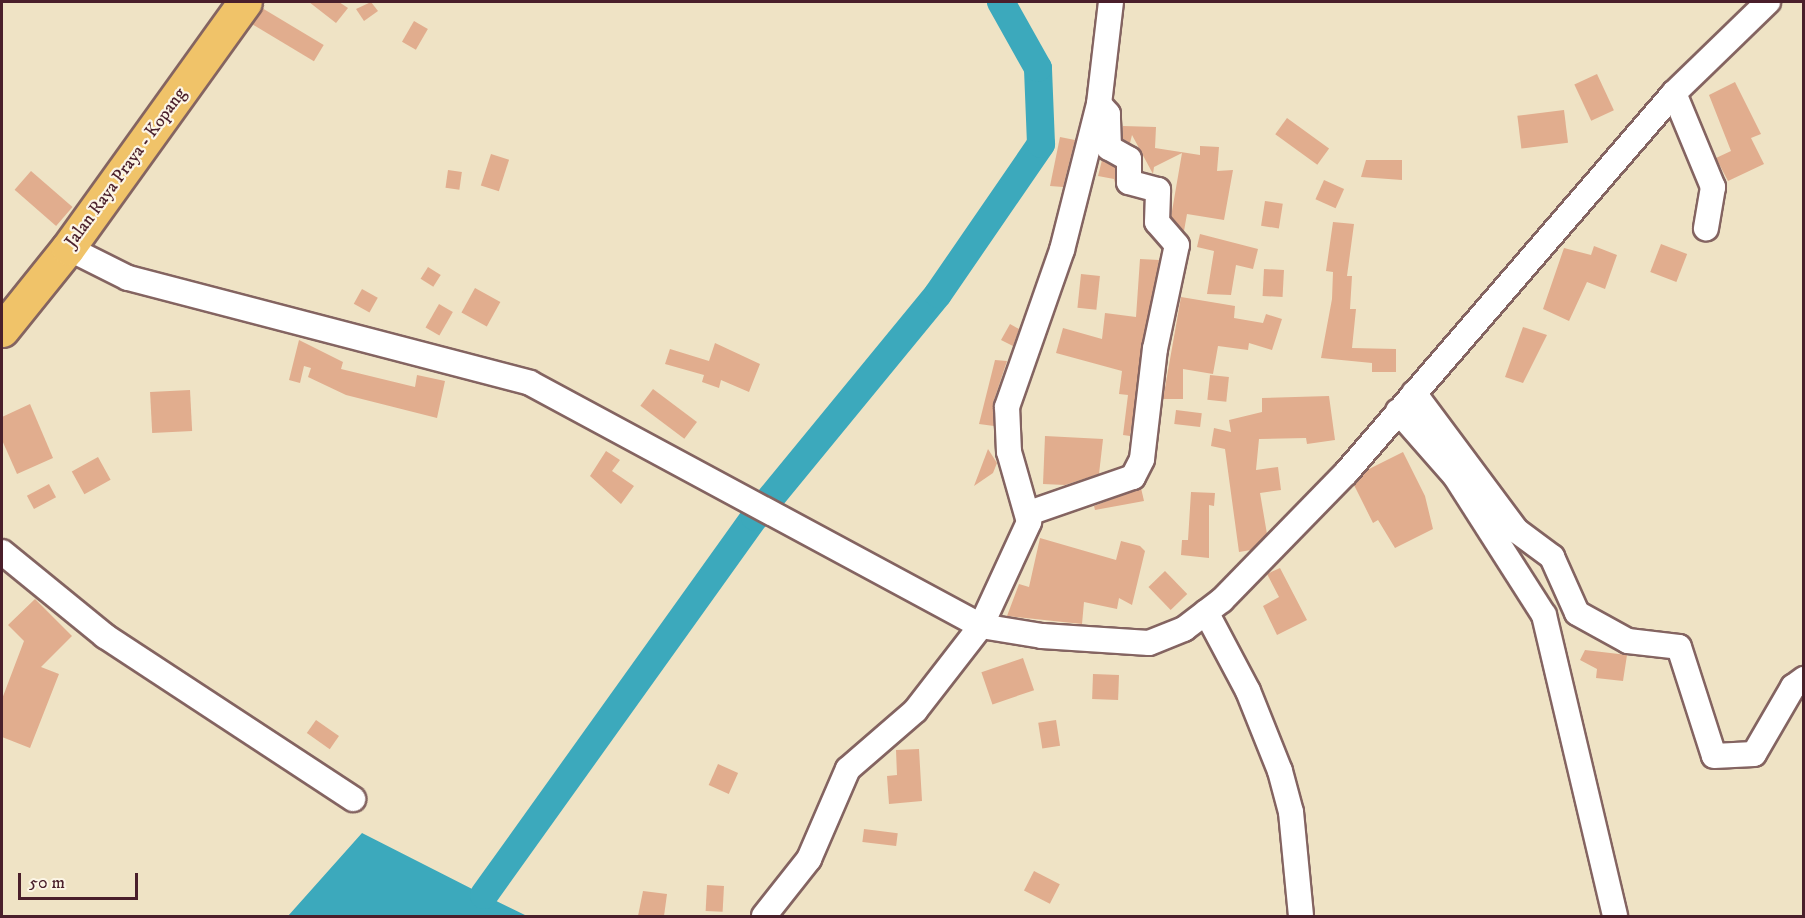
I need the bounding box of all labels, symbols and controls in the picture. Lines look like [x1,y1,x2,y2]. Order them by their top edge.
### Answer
street label: Jalan Raya Praya - Kopang [61,84,191,252]
scale bar [21,861,141,899]
text: 50 m [29,872,65,894]

